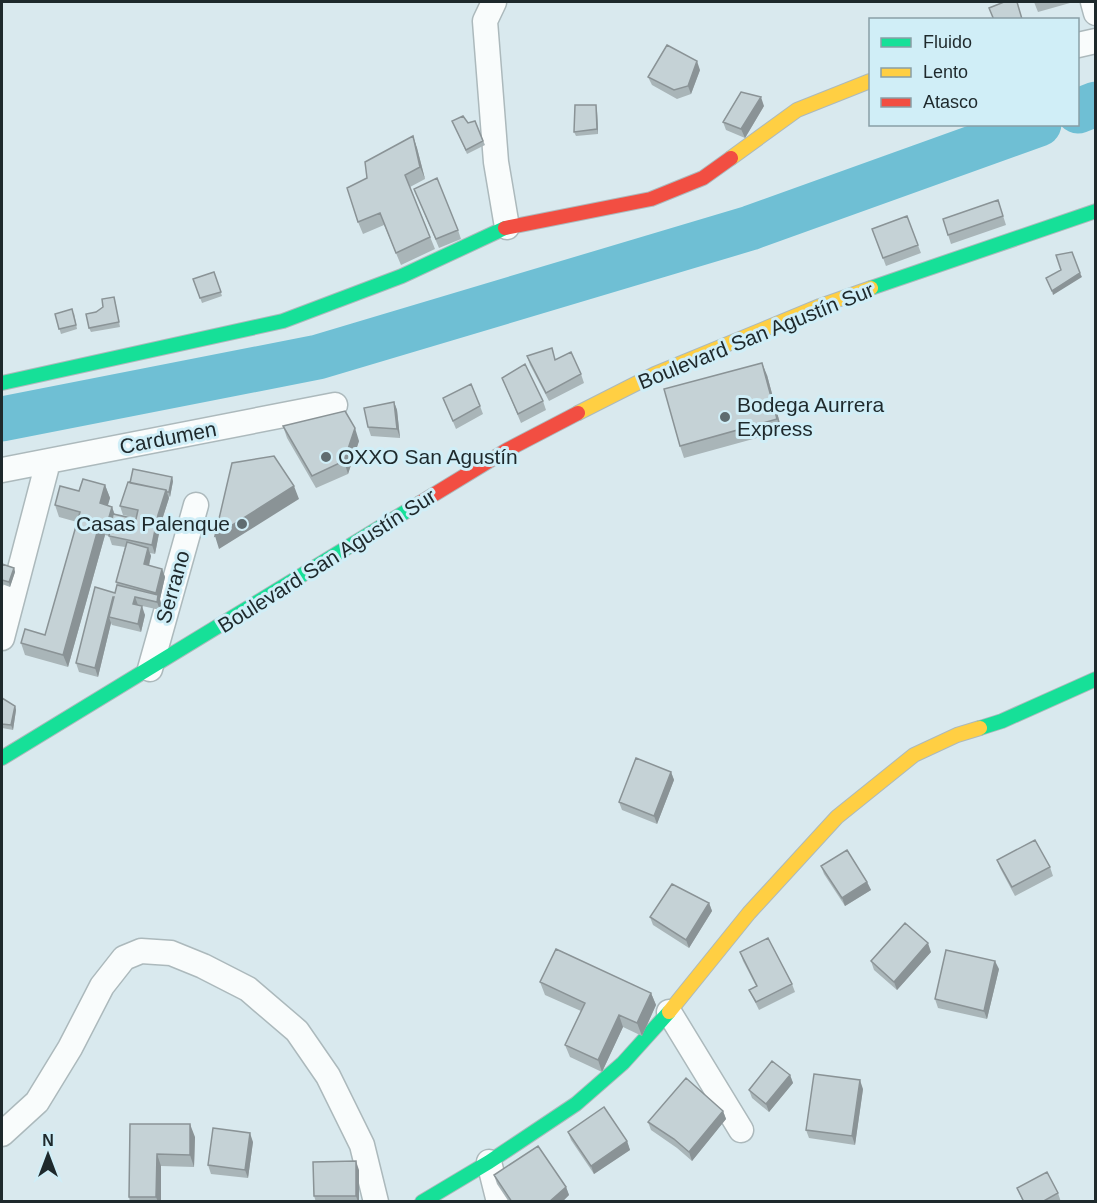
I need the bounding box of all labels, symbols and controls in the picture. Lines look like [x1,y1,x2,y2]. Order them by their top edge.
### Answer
legend [869,18,1079,126]
text: Fluido [923,32,972,52]
text: Lento [923,62,968,82]
text: Atasco [923,92,978,112]
street label: Boulevard San Agustín Sur [635,278,877,393]
place label: Bodega Aurrera Express [737,393,884,440]
marker: Bodega Aurrera Express [718,410,732,424]
street label: Cardumen [118,417,218,458]
place label: OXXO San Agustín [338,445,518,468]
marker: OXXO San Agustín [319,450,333,464]
street label: Boulevard San Agustín Sur [214,484,440,637]
place label: Casas Palenque [76,512,230,535]
marker: Casas Palenque [235,517,249,531]
street label: Serrano [151,548,194,626]
north arrow [18,1125,78,1185]
text: N [42,1132,54,1149]

